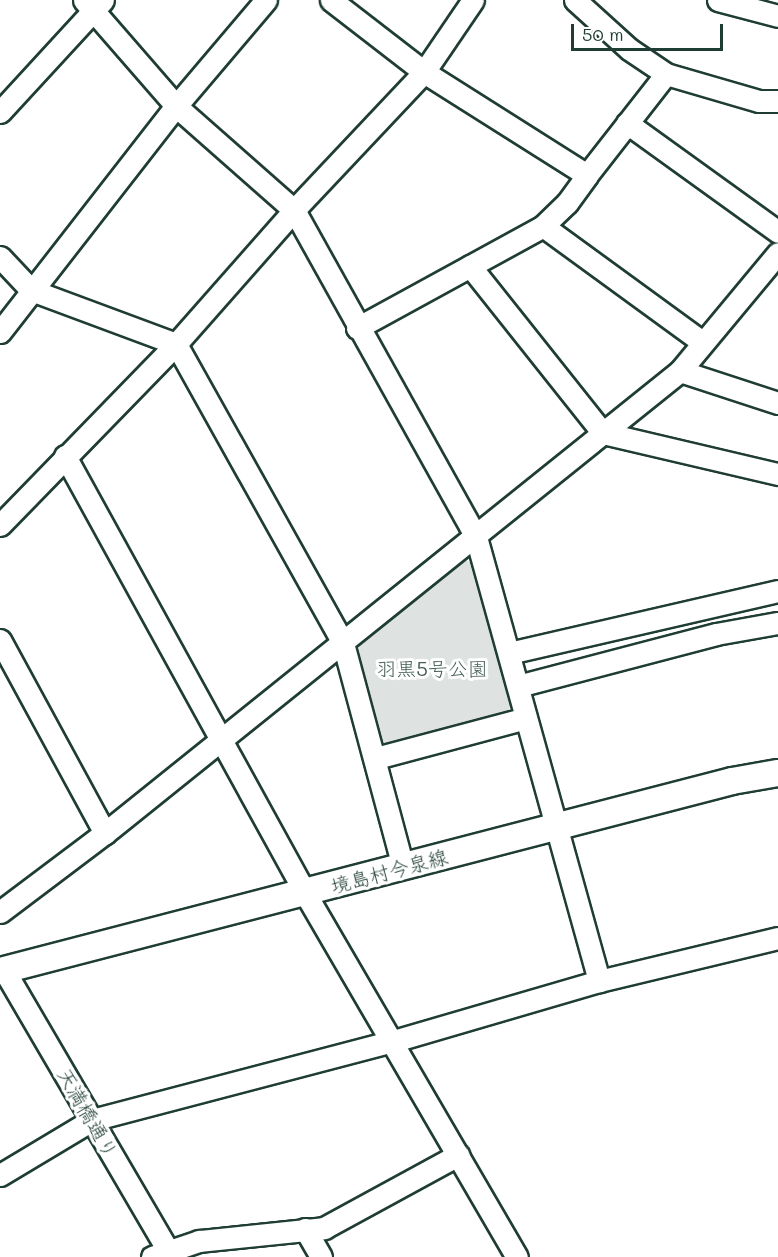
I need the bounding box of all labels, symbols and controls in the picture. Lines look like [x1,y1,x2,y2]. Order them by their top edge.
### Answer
scale bar [574,12,726,50]
text: 50 m [582,22,624,46]
park label: 羽黒5号公園 [376,656,488,680]
street label: 境島村今泉線 [328,844,450,898]
street label: 天満橋通り [53,1064,123,1162]

